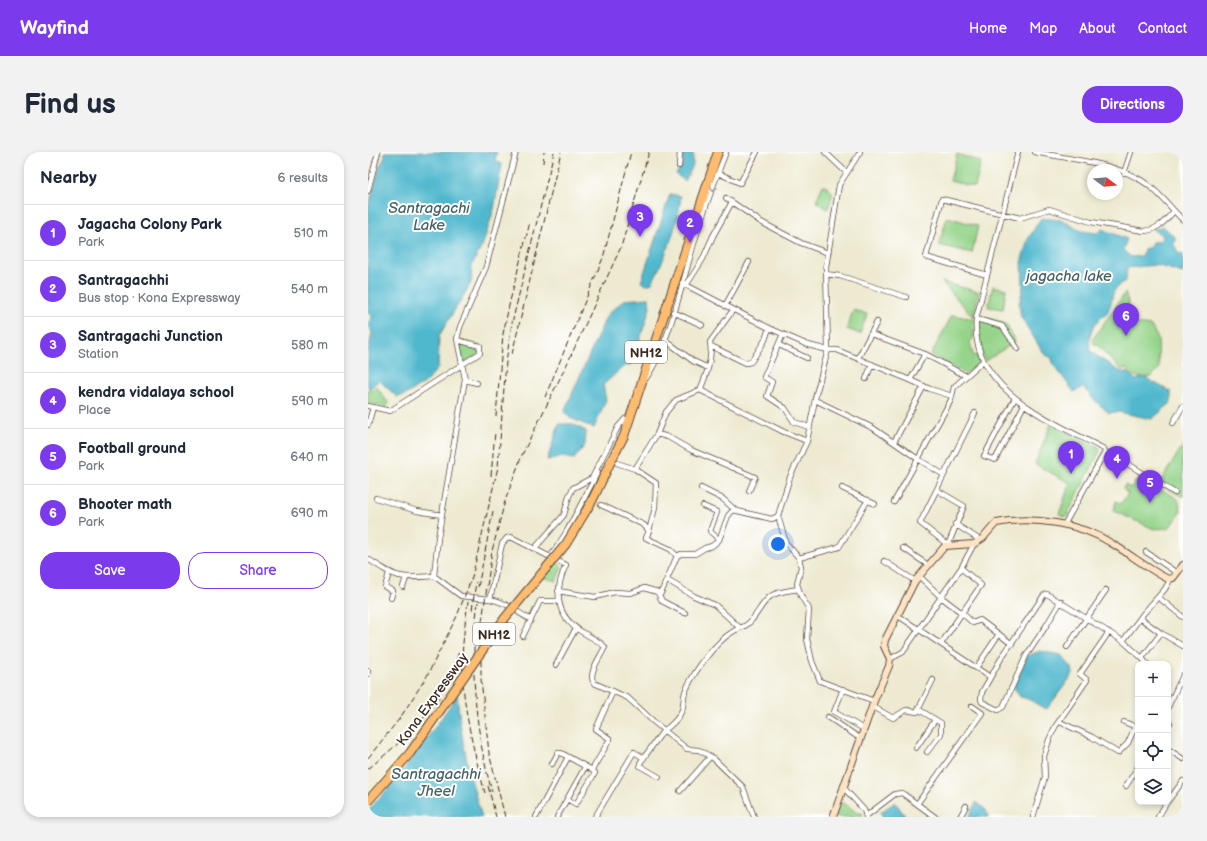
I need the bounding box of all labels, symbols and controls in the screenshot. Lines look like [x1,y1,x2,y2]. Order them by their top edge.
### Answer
text: Wayfind [20,17,89,40]
text: Home [969,20,1007,37]
text: Map [1029,20,1057,37]
text: About [1079,20,1116,37]
text: Contact [1138,20,1187,37]
button: Directions [1082,86,1183,123]
text: Find us [24,88,116,121]
north arrow [1087,164,1123,200]
text: Nearby [40,168,97,188]
text: 6 results [278,170,328,186]
one-way arrow [709,185,717,192]
water label: Santragachi Lake [388,199,470,235]
pin: 3 [627,204,653,237]
pin: 2 [677,210,703,243]
text: Jagacha Colony Park [78,215,222,234]
text: 1 [50,225,56,241]
text: 510 m [294,225,328,241]
text: Park [78,234,104,250]
water label: jagacha lake [1024,267,1112,286]
text: Santragachhi [78,271,169,290]
text: 2 [49,281,57,297]
text: 540 m [291,281,328,297]
text: Bus stop · Kona Expressway [78,290,240,306]
pin: 6 [1113,303,1139,336]
text: Santragachi Junction [78,327,223,346]
text: 3 [49,337,57,353]
text: 580 m [291,337,328,353]
road number: NH12 [625,341,667,363]
text: Station [78,346,119,362]
text: kendra vidalaya school [78,383,234,402]
text: 4 [49,393,57,409]
text: 590 m [291,393,328,409]
text: Place [78,402,111,418]
text: Football ground [78,439,186,458]
pin: 1 [1058,441,1084,474]
pin: 4 [1104,446,1130,479]
text: 5 [49,449,57,465]
text: 640 m [290,449,328,465]
text: Park [78,458,104,474]
pin: 5 [1137,470,1163,503]
text: Bhooter math [78,495,172,514]
text: 6 [49,505,57,521]
text: 690 m [291,505,328,521]
text: Park [78,514,104,530]
your location [768,534,788,554]
button: Save [40,552,180,589]
button: Share [188,552,328,589]
road number: NH12 [473,623,515,645]
street label: Kona Expressway [393,649,472,749]
map controls [1135,661,1171,805]
button: + [1135,661,1171,697]
button: − [1135,697,1171,733]
button: locate [1135,733,1171,769]
water label: Santragachhi Jheel [391,765,481,801]
button: layers [1135,769,1171,805]

